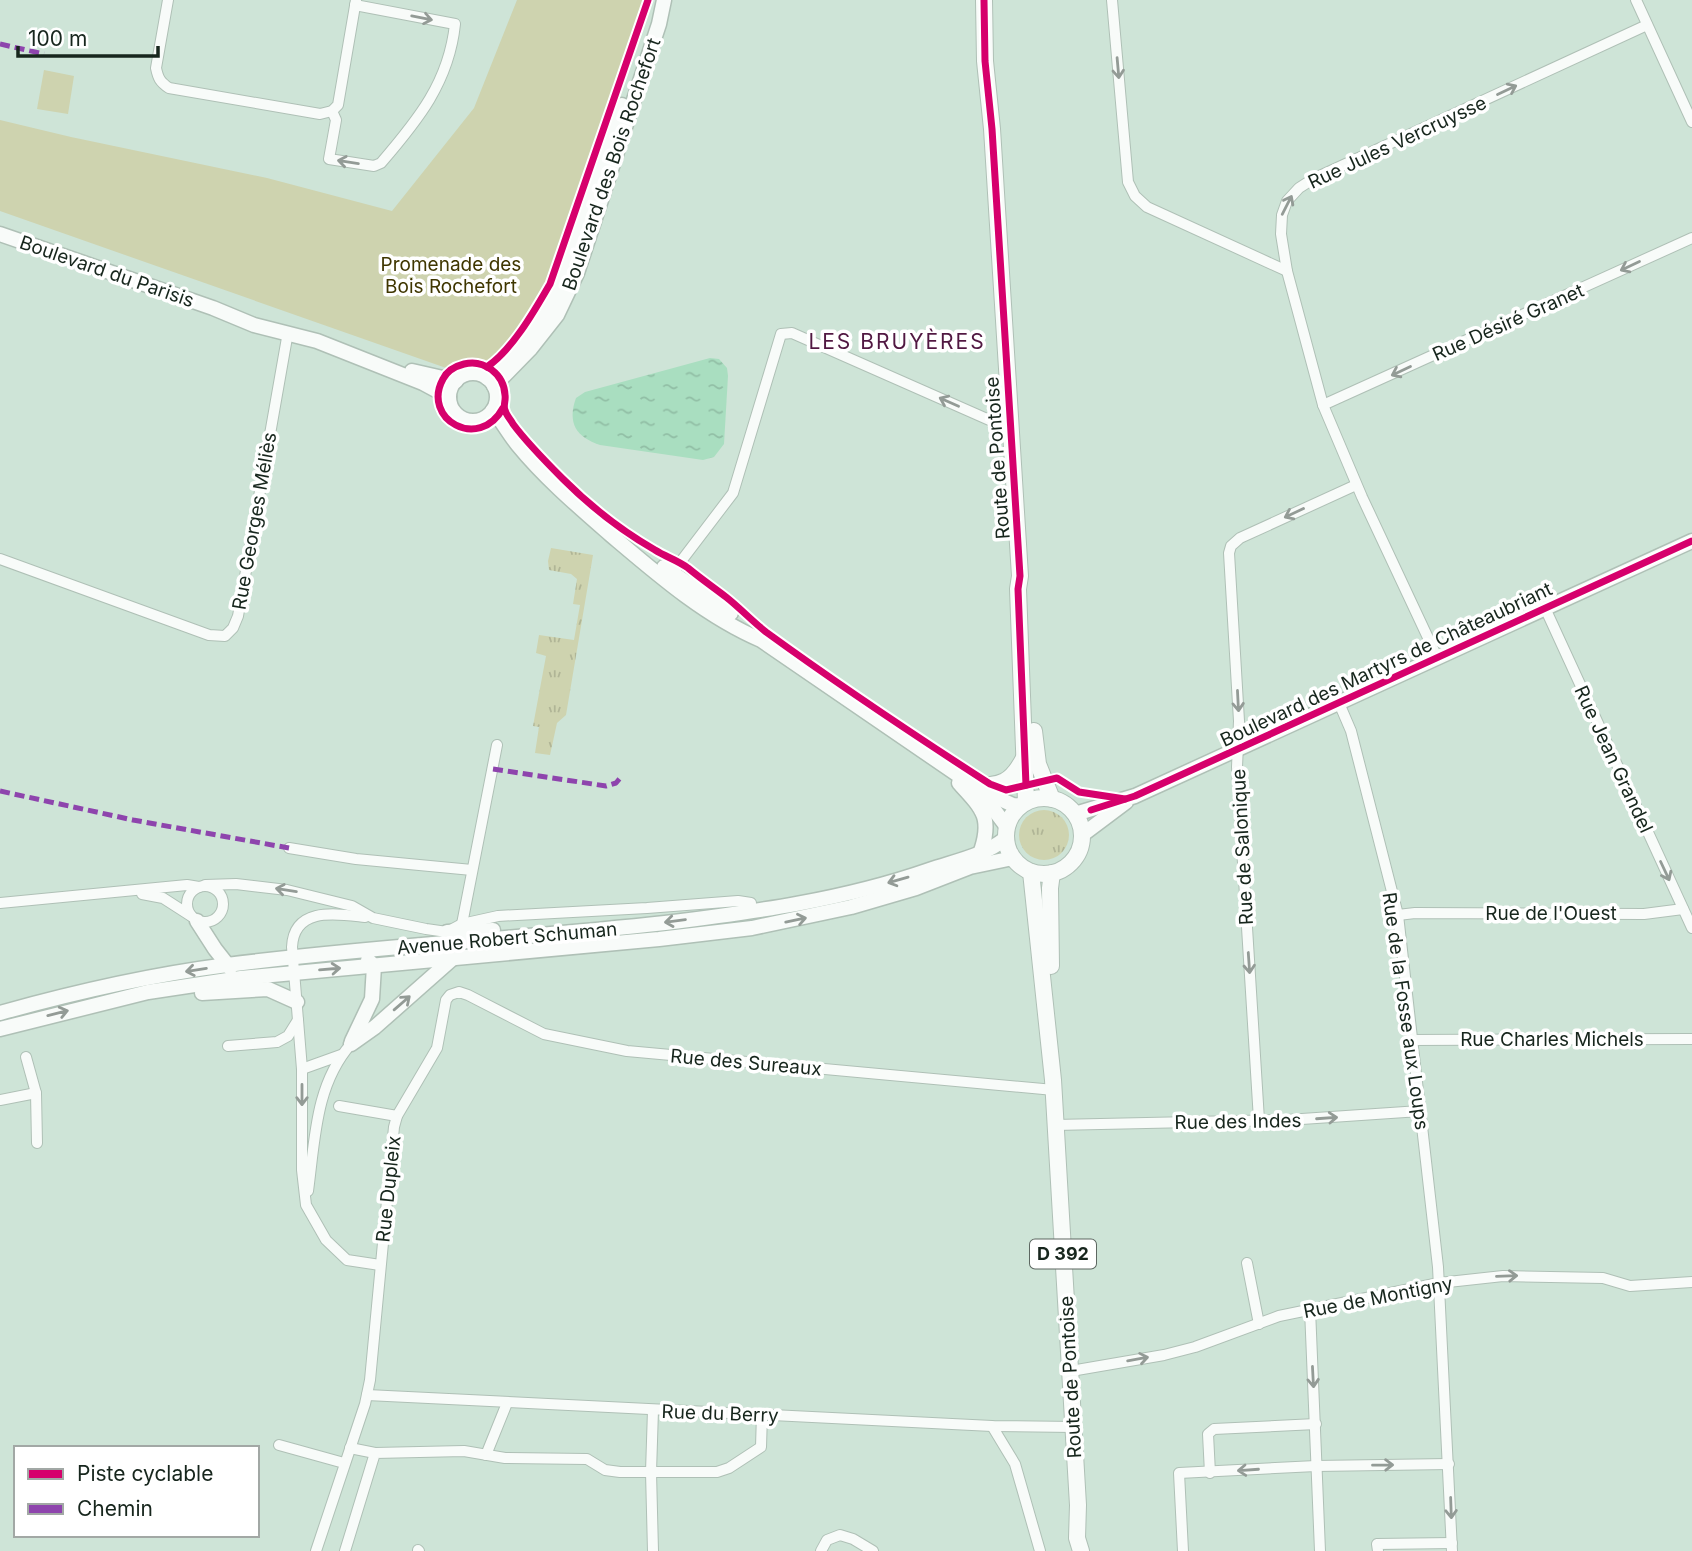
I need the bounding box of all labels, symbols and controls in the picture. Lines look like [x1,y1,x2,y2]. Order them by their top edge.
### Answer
one-way arrow [410,12,433,25]
scale bar [18,14,158,58]
text: 100 m [28,26,87,51]
street label: Boulevard des Bois Rochefort [557,35,666,293]
one-way arrow [1112,56,1125,79]
one-way arrow [1496,83,1517,96]
street label: Rue Jules Vercruysse [1304,91,1490,194]
one-way arrow [338,155,360,168]
one-way arrow [1281,196,1295,216]
street label: Boulevard du Parisis [16,231,197,312]
park label: Promenade des Bois Rochefort [381,253,521,298]
one-way arrow [1620,260,1641,274]
street label: Rue Désiré Granet [1429,279,1587,366]
district label: LES BRUYÈRES [808,328,986,354]
one-way arrow [1390,365,1411,378]
street label: Route de Pontoise [980,376,1015,540]
one-way arrow [939,395,961,408]
street label: Rue Georges Méliès [228,430,281,612]
one-way arrow [1284,507,1306,520]
street label: Boulevard des Martyrs de Châteaubriant [1217,577,1556,752]
street label: Rue Jean Grandel [1569,682,1658,836]
one-way arrow [1231,689,1244,712]
street label: Rue de Salonique [1227,768,1258,926]
one-way arrow [1659,859,1672,881]
one-way arrow [887,875,909,888]
one-way arrow [275,883,298,896]
street label: Rue de la Fosse aux Loups [1377,891,1434,1131]
street label: Rue de l'Ouest [1485,902,1617,925]
one-way arrow [784,912,807,926]
one-way arrow [664,915,686,928]
street label: Avenue Robert Schuman [396,917,618,960]
one-way arrow [1243,952,1256,974]
one-way arrow [318,962,341,975]
one-way arrow [185,964,207,977]
one-way arrow [393,995,411,1011]
one-way arrow [46,1006,69,1019]
street label: Rue Charles Michels [1460,1028,1644,1051]
street label: Rue des Sureaux [669,1044,823,1081]
one-way arrow [295,1083,309,1106]
street label: Rue des Indes [1174,1109,1302,1134]
one-way arrow [1315,1111,1338,1124]
street label: Rue Dupleix [371,1135,406,1244]
road number: D 392 [1030,1240,1096,1268]
one-way arrow [1495,1270,1518,1283]
street label: Rue de Montigny [1301,1272,1455,1323]
street label: Route de Pontoise [1055,1295,1086,1459]
one-way arrow [1126,1352,1149,1365]
one-way arrow [1307,1366,1320,1389]
street label: Rue du Berry [661,1400,779,1427]
legend [14,1446,259,1537]
one-way arrow [1371,1458,1394,1472]
text: Piste cyclable [77,1461,213,1486]
one-way arrow [1237,1464,1260,1477]
text: Chemin [77,1496,153,1521]
one-way arrow [1444,1496,1457,1519]

